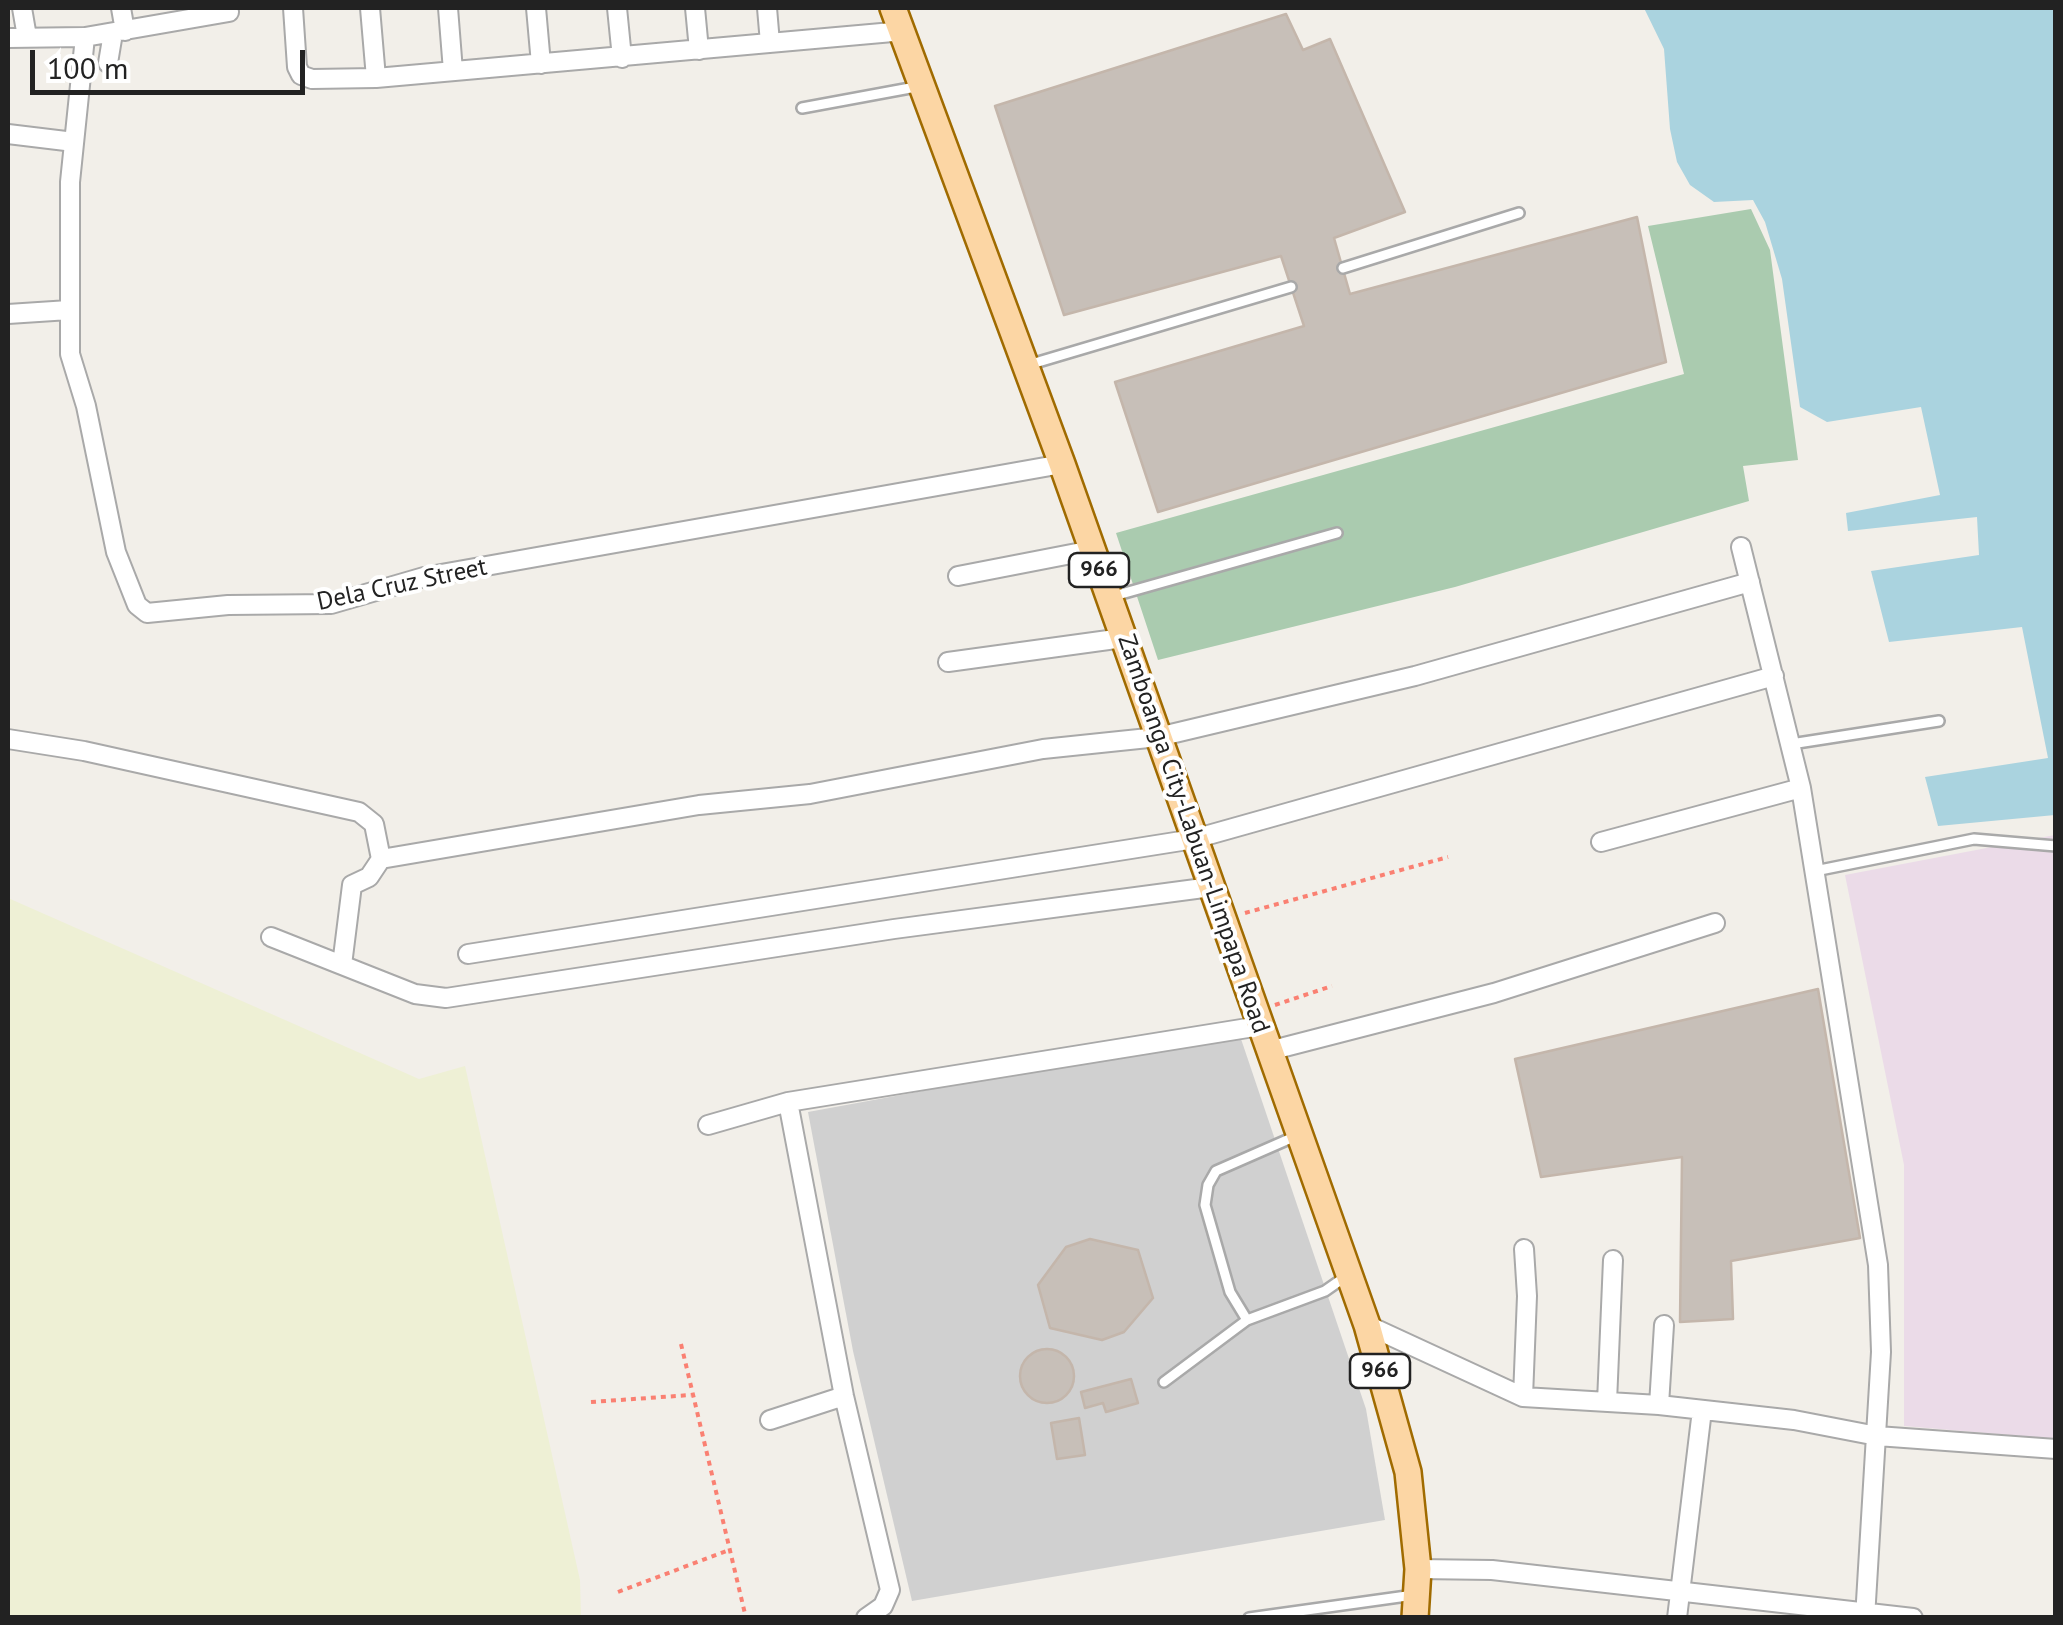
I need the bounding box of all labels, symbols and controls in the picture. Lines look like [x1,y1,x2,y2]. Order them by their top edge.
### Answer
scale bar [35,30,310,92]
text: 100 m [47,48,128,87]
street label: Dela Cruz Street [314,552,490,618]
road number: 966 [1069,553,1129,587]
street label: Zamboanga City-Labuan-Limpapa Road [1111,631,1275,1037]
road number: 966 [1350,1354,1410,1388]

